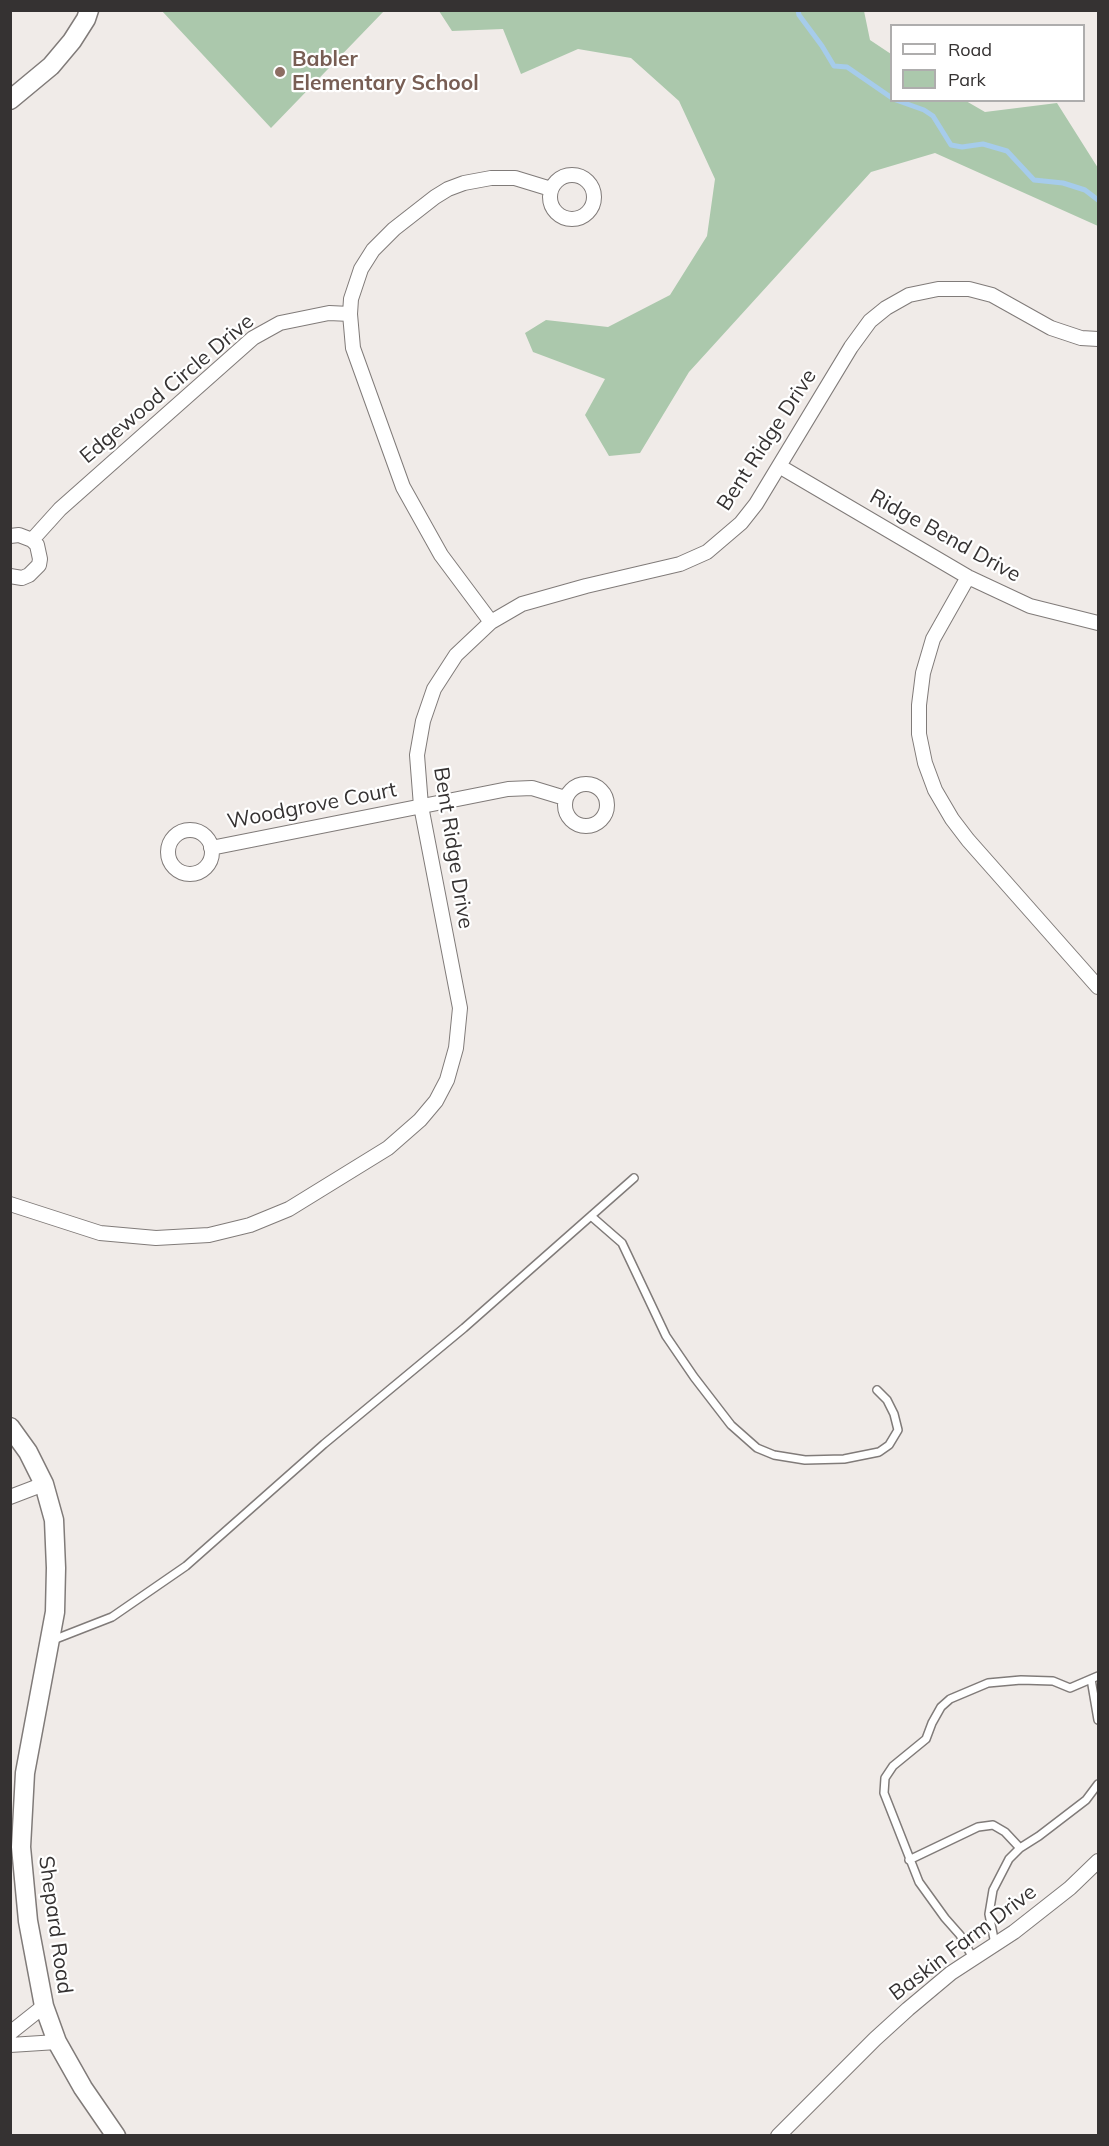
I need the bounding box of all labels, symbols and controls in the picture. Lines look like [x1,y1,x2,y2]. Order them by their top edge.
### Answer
legend [890,24,1085,102]
text: Road [948,38,992,61]
place label: Babler Elementary School [292,47,479,97]
marker: Babler Elementary School [273,65,287,79]
text: Park [948,68,986,91]
street label: Edgewood Circle Drive [75,309,259,469]
street label: Bent Ridge Drive [712,365,822,515]
street label: Ridge Bend Drive [865,484,1025,588]
street label: Bent Ridge Drive [428,765,478,931]
street label: Woodgrove Court [225,777,399,835]
street label: Shepard Road [33,1854,77,1996]
street label: Baskin Farm Drive [885,1880,1041,2006]

